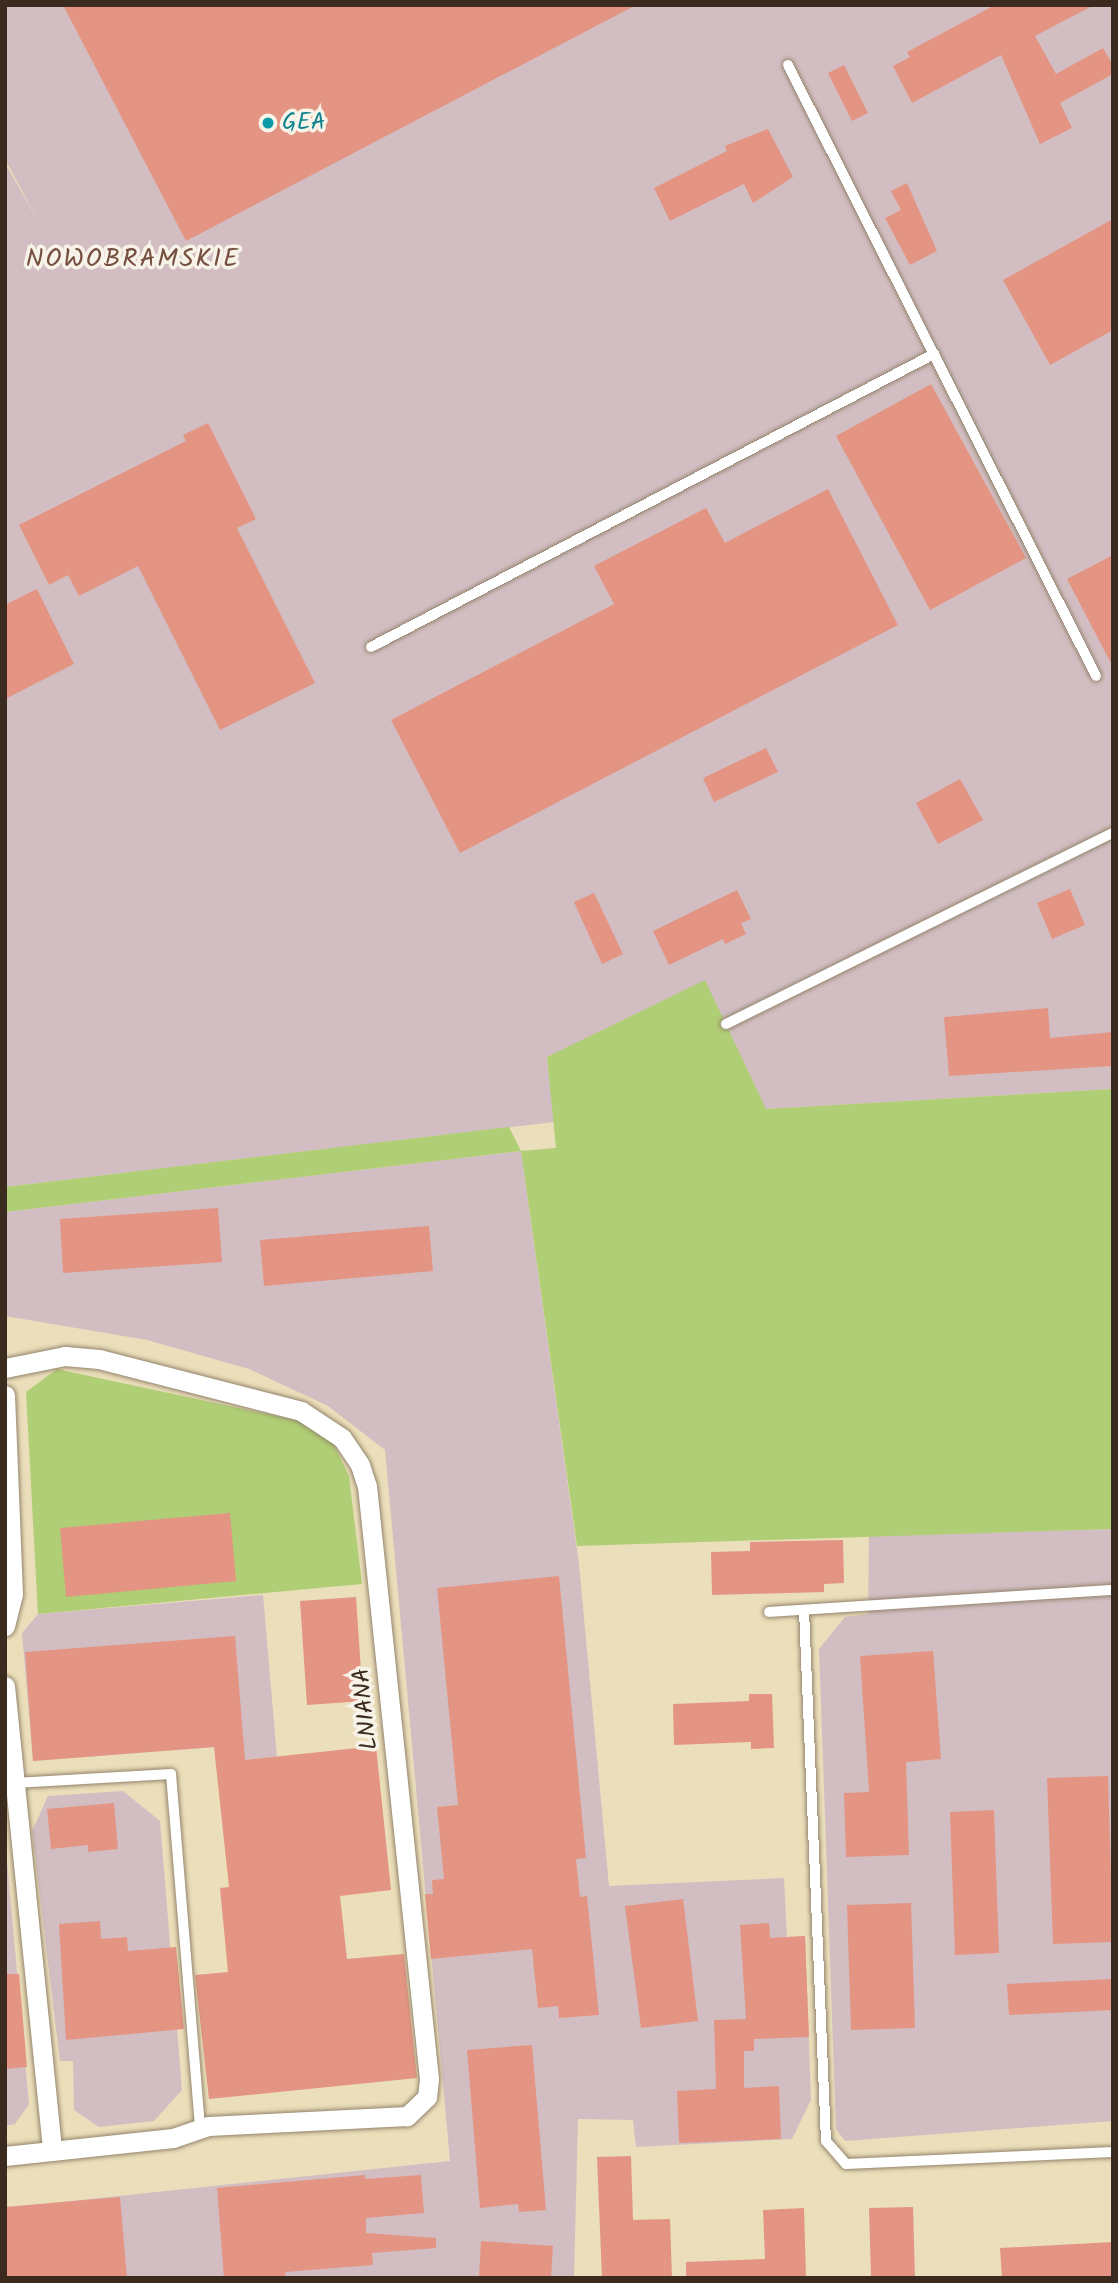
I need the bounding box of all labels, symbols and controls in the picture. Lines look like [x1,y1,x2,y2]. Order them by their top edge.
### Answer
place label: GEA [282,109,325,137]
marker: GEA [260,115,276,131]
district label: NOWOBRAMSKIE [27,244,239,276]
street label: LNIANA [347,1667,385,1751]

